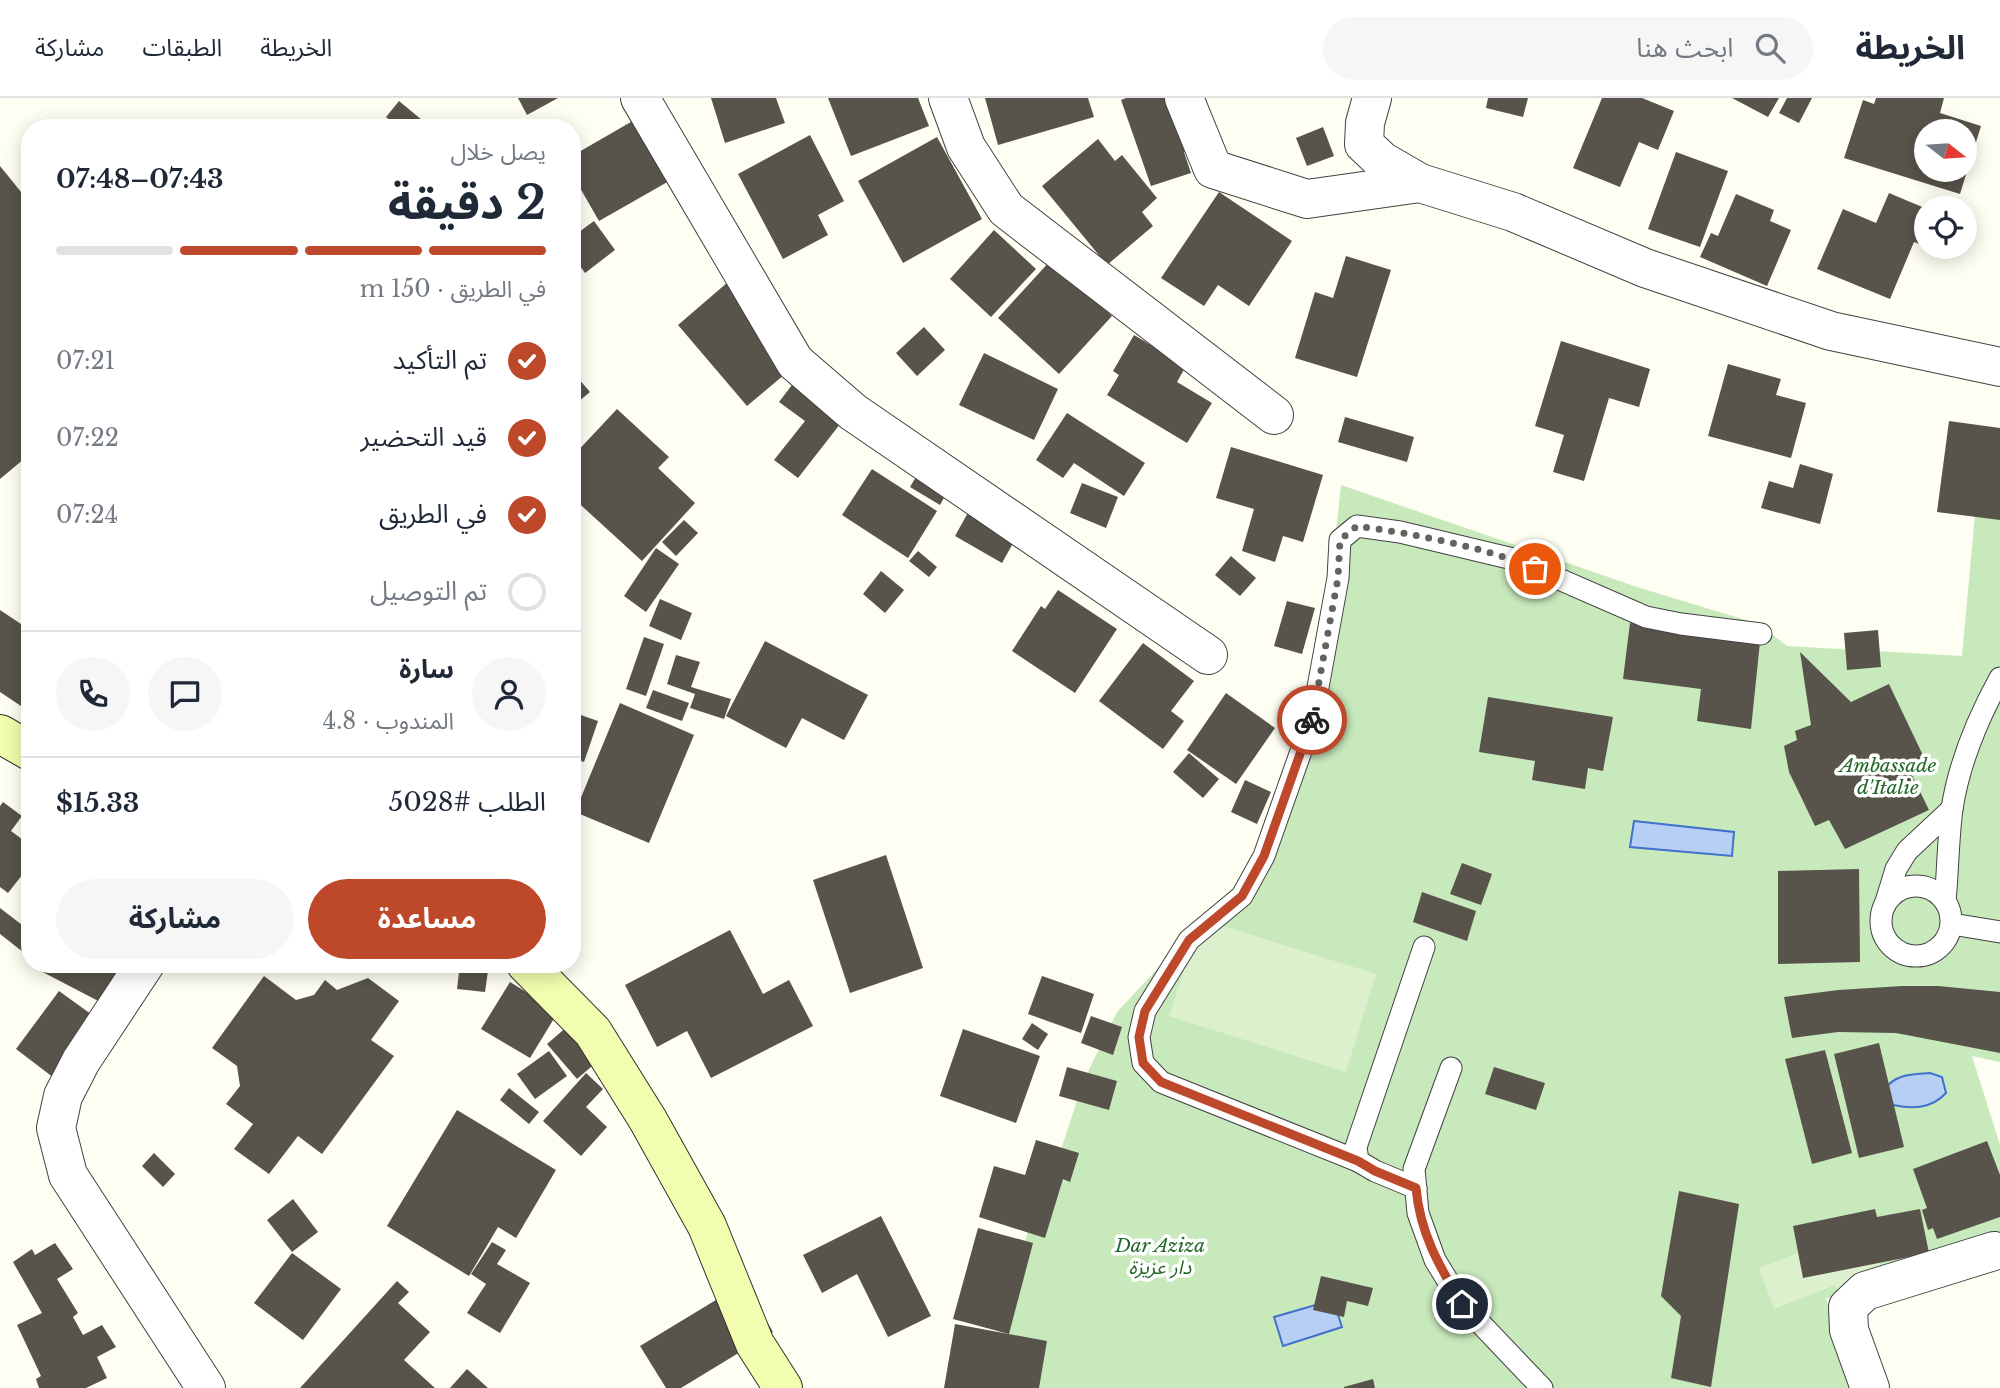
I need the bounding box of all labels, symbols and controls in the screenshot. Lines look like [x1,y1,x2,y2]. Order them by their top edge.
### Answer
search box [1323,17,1813,80]
text: الخريطة [1855,27,1965,68]
icon: search [1751,29,1789,67]
text: ابحث هنا [1636,32,1733,64]
text: مشاركة [35,33,104,62]
text: الطبقات [142,33,222,62]
text: الخريطة [260,33,332,62]
north arrow [1914,119,1978,182]
map controls [1914,119,1977,259]
text: يصل خلال [451,138,546,166]
text: 07:43–07:48 [56,163,223,195]
text: 2 دقيقة [388,174,546,231]
button: locate [1914,196,1977,259]
text: في الطريق · 150 m [360,275,546,303]
icon: check [508,342,546,380]
text: تم التأكيد [393,344,487,376]
text: 07:21 [56,347,115,375]
icon: check [508,419,546,457]
text: قيد التحضير [361,421,487,453]
text: 07:22 [56,424,119,452]
icon: check [508,496,546,534]
text: في الطريق [379,498,487,530]
text: 07:24 [56,501,118,529]
pin [1505,539,1565,599]
icon: bag [1516,550,1554,588]
text: تم التوصيل [370,575,487,607]
text: سارة [399,653,454,685]
button: phone [56,657,130,731]
button: chat [148,657,222,731]
button: person [472,657,546,731]
courier [1277,685,1347,755]
icon: bike [1293,701,1331,739]
text: المندوب · 4.8 [323,707,454,735]
park label: Ambassade d'Italie [1837,754,1937,799]
text: الطلب #5028 [388,786,546,818]
text: $15.33 [56,787,139,819]
button: مشاركة [56,879,294,959]
button: مساعدة [308,879,546,959]
park label: Dar Aziza دار عزيزة [1114,1234,1205,1279]
pin [1432,1274,1492,1334]
icon: home [1443,1285,1481,1323]

